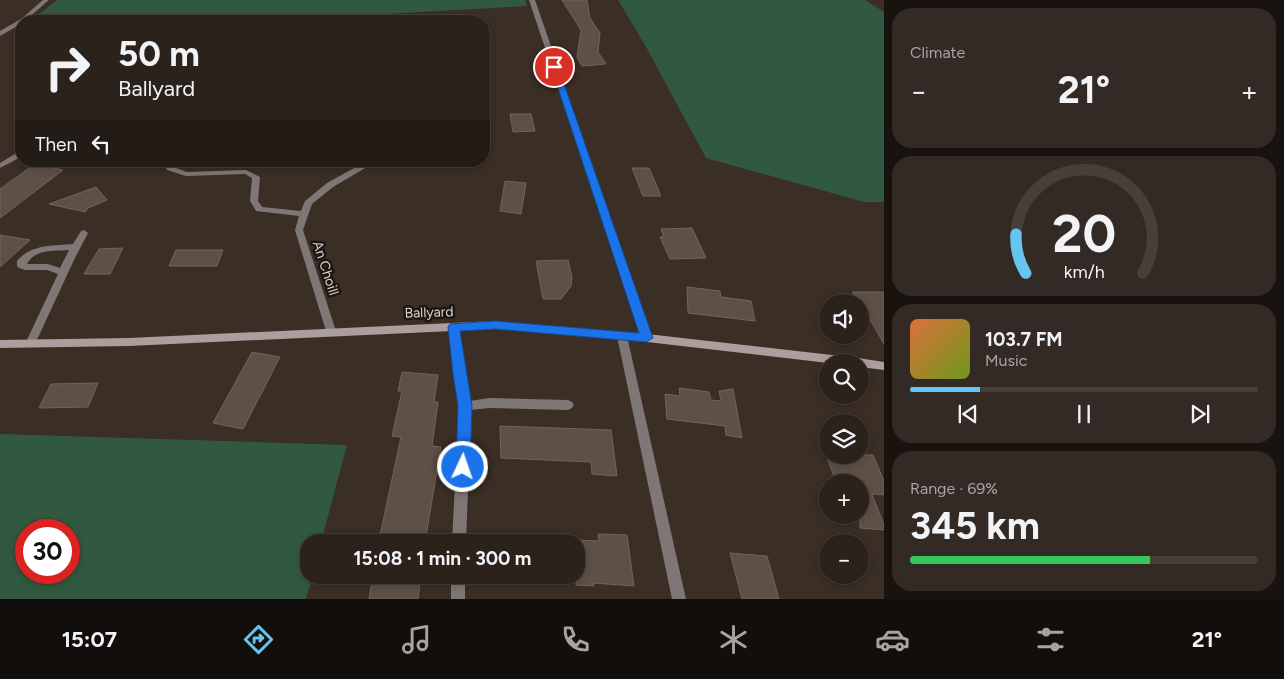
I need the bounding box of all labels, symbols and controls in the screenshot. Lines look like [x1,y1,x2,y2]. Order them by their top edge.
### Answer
text: 50 m [118,33,200,75]
icon: right [35,35,100,100]
text: Climate [910,43,965,62]
pin [533,46,575,88]
icon: arrive [540,53,568,81]
text: 21° [1058,67,1110,113]
text: − [910,74,927,108]
text: + [1241,74,1258,108]
text: Ballyard [118,75,195,102]
icon: left [87,130,115,158]
text: Then [35,133,77,156]
text: 20 [1052,203,1116,265]
street label: An Choill [309,239,342,297]
text: km/h [1064,261,1104,282]
map controls [819,294,869,584]
button: sound [819,294,869,344]
street label: Ballyard [404,303,454,322]
text: 103.7 FM [985,328,1063,351]
text: Music [985,351,1027,370]
button: search [819,354,869,404]
icon: previous [954,400,982,428]
icon: pause [1070,400,1098,428]
icon: next [1186,400,1214,428]
button: layers [819,414,869,464]
position arrow [436,440,488,492]
button: + [819,474,869,524]
text: Range · 69% [910,479,998,498]
text: 345 km [910,503,1040,549]
speed limit sign: 30 [15,519,80,584]
button: − [819,534,869,584]
text: 15:08 · 1 min · 300 m [354,547,531,570]
icon: directions [241,622,276,657]
icon: music [399,622,434,657]
icon: phone [558,622,593,657]
icon: climate [716,622,751,657]
icon: car [875,622,910,657]
icon: filters [1033,622,1068,657]
text: 15:07 [62,626,117,653]
text: 21° [1192,626,1222,653]

